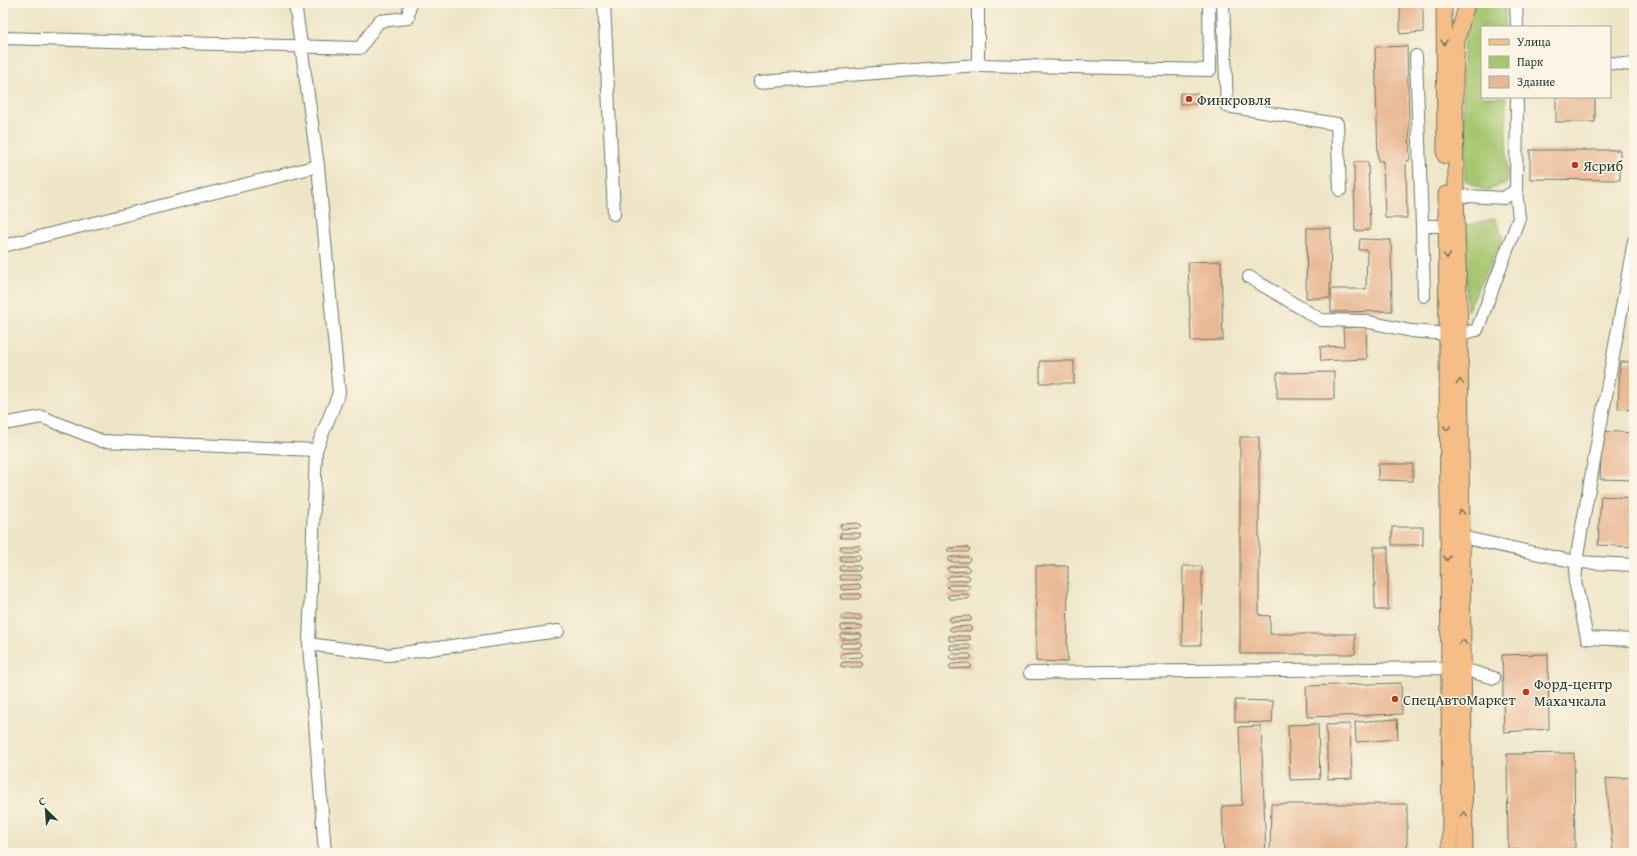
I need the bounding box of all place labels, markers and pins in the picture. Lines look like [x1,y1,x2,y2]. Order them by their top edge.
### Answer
place label: Финкровля [1197,89,1272,110]
marker: Финкровля [1184,94,1194,104]
place label: Ясриб [1582,155,1623,176]
marker: Ясриб [1570,160,1580,170]
place label: Форд-центр Махачкала [1534,673,1612,711]
marker: Форд-центр Махачкала [1521,687,1531,697]
place label: СпецАвтоМаркет [1403,689,1516,710]
marker: СпецАвтоМаркет [1390,694,1400,704]

